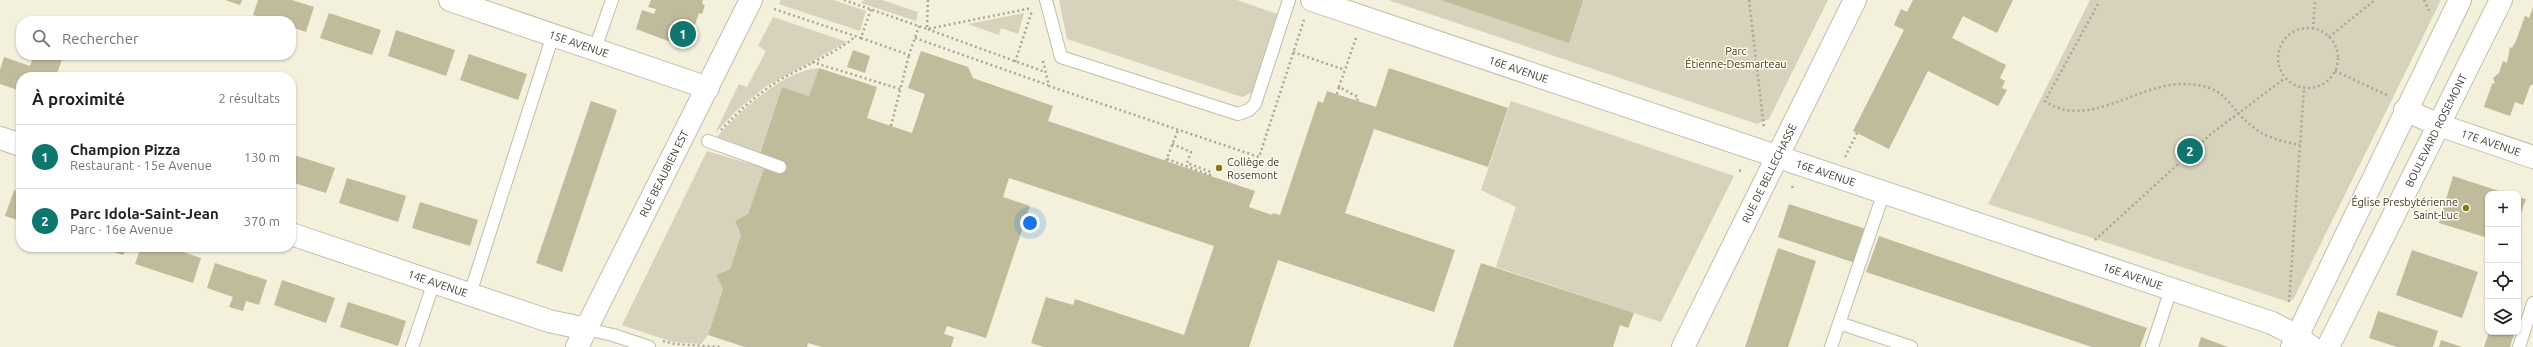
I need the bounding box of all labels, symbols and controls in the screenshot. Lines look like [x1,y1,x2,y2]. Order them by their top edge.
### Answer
search box [16,16,296,60]
pin: 1 [670,19,696,49]
icon: search [30,27,52,49]
street label: 15E AVENUE [547,28,610,60]
text: Rechercher [62,30,139,47]
park label: Parc Étienne-Desmarteau [1685,45,1787,70]
street label: 16E AVENUE [1487,54,1550,85]
street label: BOULEVARD ROSEMONT [2403,72,2469,189]
text: À proximité [32,89,125,108]
text: 2 résultats [219,91,280,105]
street label: RUE DE BELLECHASSE [1739,121,1799,225]
street label: 17E AVENUE [2459,127,2522,158]
street label: RUE BEAUBIEN EST [637,128,691,219]
pin: 2 [2177,136,2203,166]
text: Champion Pizza [70,141,180,158]
text: 1 [41,150,49,164]
text: 130 m [244,150,280,164]
place label: Collège de Rosemont [1227,156,1279,181]
street label: 16E AVENUE [1794,157,1857,188]
text: Restaurant · 15e Avenue [70,158,212,172]
marker: Collège de Rosemont [1214,163,1224,173]
map controls [2485,191,2521,335]
button: + [2485,191,2521,227]
place label: Église Presbytérienne Saint-Luc [2351,195,2458,221]
marker: Église Presbytérienne Saint-Luc [2461,203,2471,213]
text: Parc Idola-Saint-Jean [70,205,219,222]
your location [1020,213,1040,233]
text: 2 [41,214,49,228]
text: 370 m [244,214,280,228]
text: Parc · 16e Avenue [70,222,173,236]
button: − [2485,227,2521,263]
street label: 16E AVENUE [2101,261,2164,292]
button: locate [2485,263,2521,299]
street label: 14E AVENUE [406,268,469,299]
button: layers [2485,299,2521,335]

